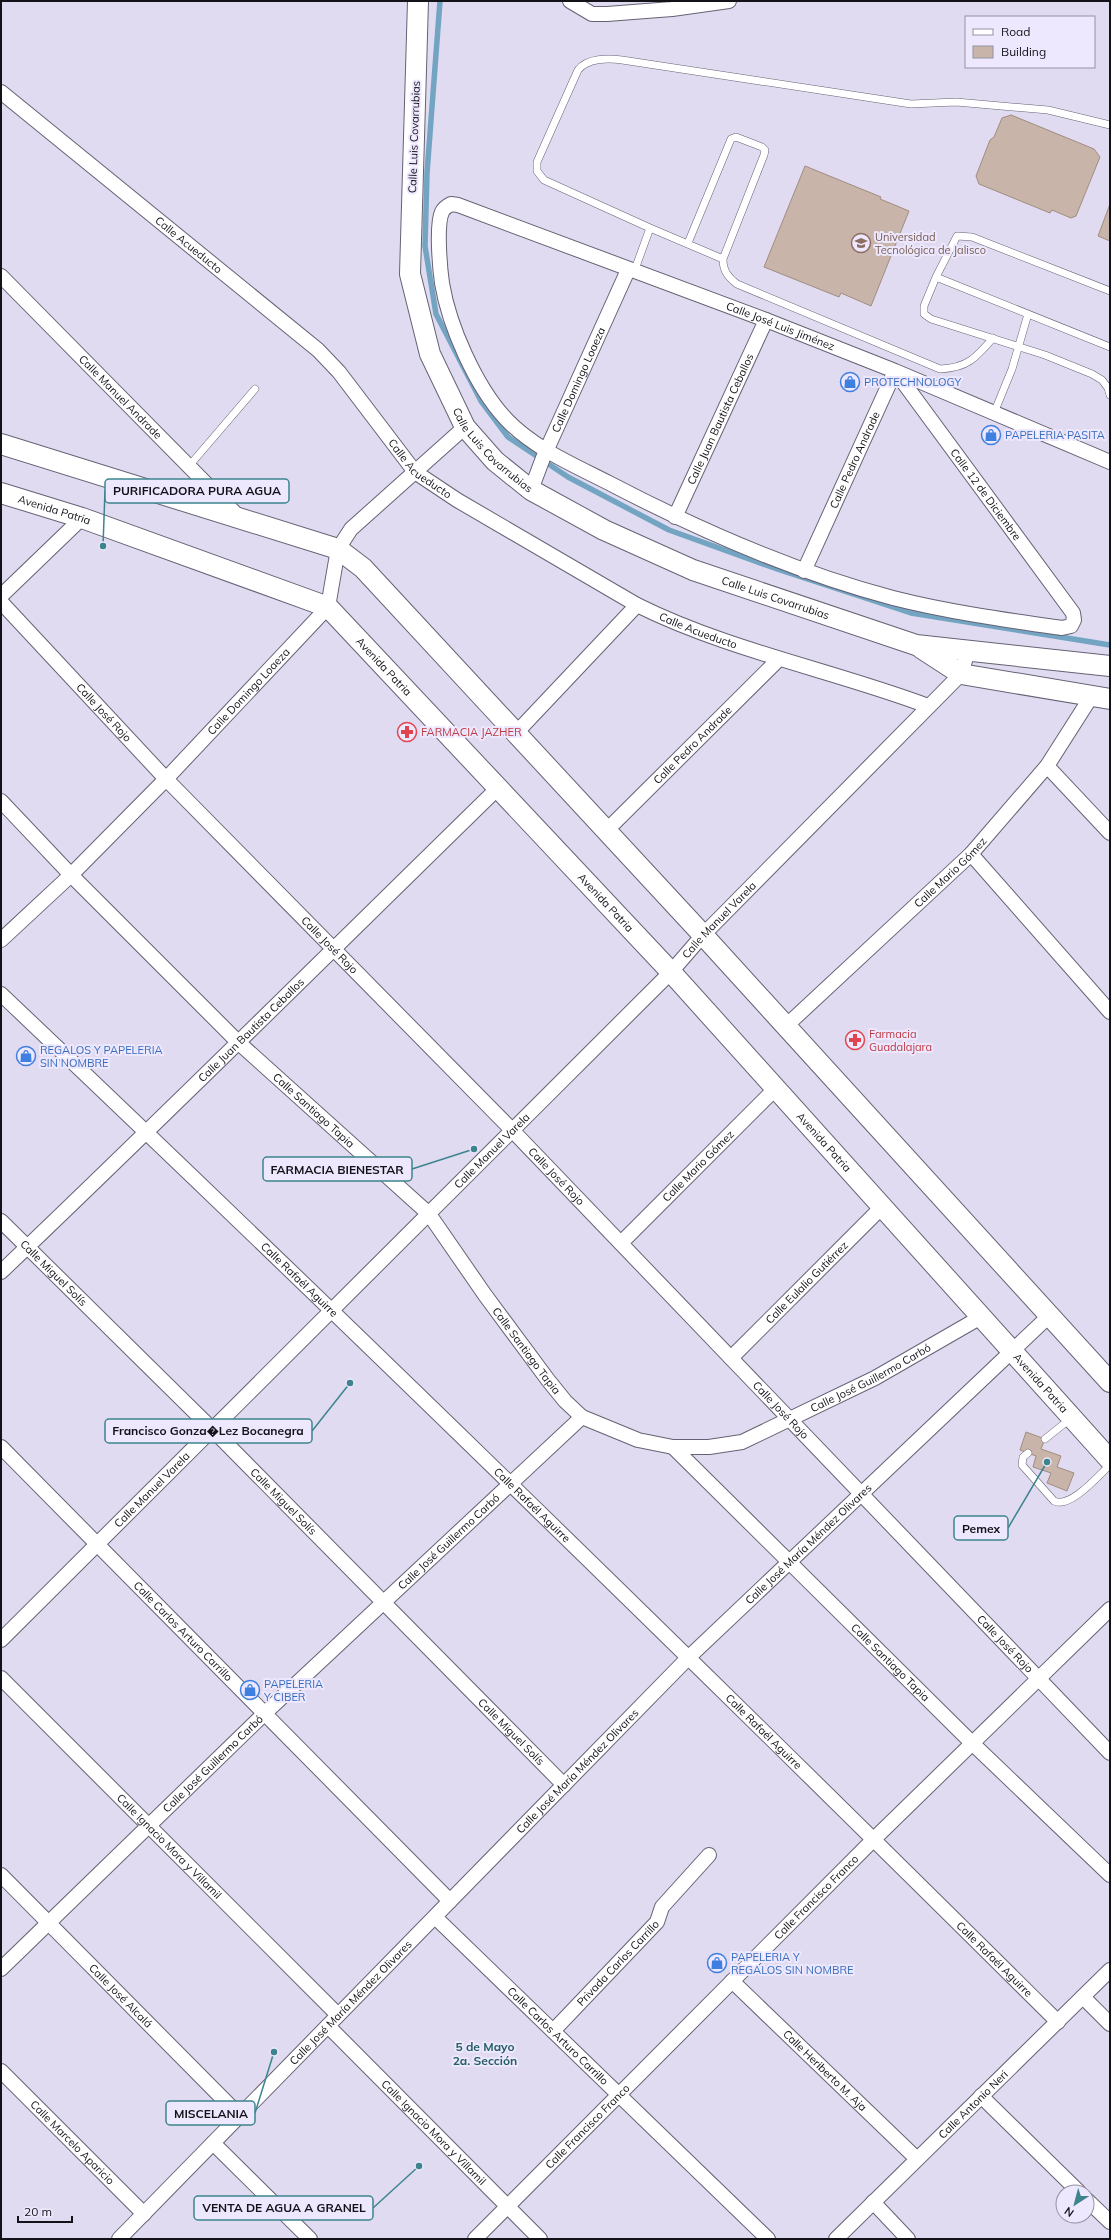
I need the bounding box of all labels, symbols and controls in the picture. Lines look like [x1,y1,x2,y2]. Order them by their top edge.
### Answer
legend [965,16,1095,68]
text: Road [1001,24,1030,39]
text: Building [1001,44,1046,59]
street label: Calle Luis Covarrubias [405,81,423,193]
street label: Calle Acueducto [152,213,225,276]
place label: Universidad Tecnológica de Jalisco [875,230,986,257]
school or university icon: Universidad Tecnológica de Jalisco [850,232,872,254]
street label: Calle José Luis Jiménez [724,299,837,354]
street label: Calle Domingo Loaeza [548,325,608,435]
street label: Calle Juan Bautista Ceballos [684,351,757,487]
street label: Calle Manuel Andrade [76,352,165,442]
shop icon: PROTECHNOLOGY [839,371,861,393]
place label: PROTECHNOLOGY [864,375,961,389]
street label: Calle Luis Covarrubias [450,405,536,496]
street label: Calle Pedro Andrade [826,409,883,511]
shop icon: PAPELERIA PASITA [980,424,1002,446]
place label: PAPELERIA PASITA [1005,428,1105,442]
street label: Calle Acueducto [385,436,454,501]
street label: Calle 12 de Diciembre [947,446,1024,543]
callout: PURIFICADORA PURA AGUA [105,479,289,503]
text: PURIFICADORA PURA AGUA [113,483,281,498]
street label: Avenida Patria [16,492,93,528]
street label: Calle Luis Covarrubias [720,573,831,622]
street label: Calle Acueducto [657,609,739,652]
street label: Avenida Patria [353,634,415,699]
street label: Calle Domingo Loaeza [204,645,293,738]
street label: Calle José Rojo [73,680,135,745]
street label: Calle Pedro Andrade [650,703,735,787]
pharmacy icon: FARMACIA JAZHER [396,721,418,743]
place label: FARMACIA JAZHER [421,725,522,739]
street label: Calle Mario Gómez [911,834,990,910]
street label: Avenida Patria [575,870,637,935]
street label: Calle Manuel Varela [679,878,759,961]
street label: Calle José Rojo [298,913,361,977]
street label: Calle Juan Bautista Ceballos [195,975,307,1085]
place label: Farmacia Guadalajara [869,1027,932,1054]
pharmacy icon: Farmacia Guadalajara [844,1029,866,1051]
place label: REGALOS Y PAPELERIA SIN NOMBRE [40,1043,163,1070]
shop icon: REGALOS Y PAPELERIA SIN NOMBRE [15,1045,37,1067]
street label: Calle Santiago Tapia [270,1070,357,1151]
street label: Avenida Patria [794,1109,854,1175]
street label: Calle Manuel Varela [451,1110,533,1191]
street label: Calle Mario Gómez [659,1127,737,1205]
street label: Calle José Rojo [525,1144,587,1208]
callout: FARMACIA BIENESTAR [263,1157,412,1181]
text: FARMACIA BIENESTAR [270,1162,404,1177]
street label: Calle Miguel Solís [17,1237,90,1309]
street label: Calle Eulalio Gutiérrez [762,1238,851,1327]
street label: Calle Rafaél Aguirre [258,1239,341,1320]
street label: Calle Santiago Tapia [489,1304,564,1397]
street label: Calle José Guillermo Carbó [808,1340,933,1415]
street label: Avenida Patria [1010,1350,1071,1416]
street label: Calle José Rojo [750,1378,812,1442]
callout: Francisco Gonza�Lez Bocanegra [105,1419,312,1443]
text: Francisco Gonza�Lez Bocanegra [112,1423,304,1438]
street label: Calle Manuel Varela [111,1449,193,1530]
street label: Calle Miguel Solís [247,1465,320,1538]
street label: Calle Rafaél Aguirre [491,1465,573,1545]
street label: Calle José María Méndez Olivares [742,1481,875,1607]
street label: Calle José Guillermo Carbó [395,1491,502,1592]
callout: Pemex [954,1516,1008,1540]
text: Pemex [962,1521,1001,1536]
street label: Calle Carlos Arturo Carrillo [131,1578,236,1684]
street label: Calle José Rojo [974,1612,1036,1676]
street label: Calle Santiago Tapia [848,1620,933,1704]
place label: PAPELERIA Y CIBER [263,1677,323,1704]
shop icon: PAPELERIA Y CIBER [239,1679,261,1701]
street label: Calle Rafaél Aguirre [723,1691,805,1772]
street label: Calle Miguel Solís [475,1695,547,1768]
street label: Calle José María Méndez Olivares [513,1706,641,1836]
street label: Calle José Guillermo Carbó [160,1712,266,1815]
street label: Calle Ignacio Mora y Villamil [114,1791,225,1902]
street label: Calle Francisco Franco [771,1852,861,1942]
street label: Privada Carlos Carrillo [574,1917,662,2009]
street label: Calle Rafaél Aguirre [953,1918,1035,2000]
street label: Calle José María Méndez Olivares [286,1937,415,2068]
place label: PAPELERIA Y REGALOS SIN NOMBRE [731,1950,853,1977]
shop icon: PAPELERIA Y REGALOS SIN NOMBRE [706,1952,728,1974]
street label: Calle José Alcalá [86,1961,155,2031]
street label: Calle Carlos Arturo Carrillo [505,1984,611,2088]
street label: Calle Heriberto M. Aja [780,2027,870,2114]
district label: 5 de Mayo 2a. Sección [453,2039,517,2068]
street label: Calle Antonio Neri [935,2067,1011,2142]
street label: Calle Ignacio Mora y Villamil [378,2077,489,2188]
street label: Calle Francisco Franco [542,2081,632,2172]
street label: Calle Marcelo Aparicio [27,2097,117,2187]
callout: MISCELANIA [166,2101,255,2125]
text: MISCELANIA [174,2106,248,2121]
north arrow [1055,2184,1095,2224]
callout: VENTA DE AGUA A GRANEL [194,2196,373,2220]
scale bar [18,2198,72,2224]
text: VENTA DE AGUA A GRANEL [201,2200,366,2215]
text: 20 m [24,2204,52,2219]
text: N [1062,2204,1077,2220]

